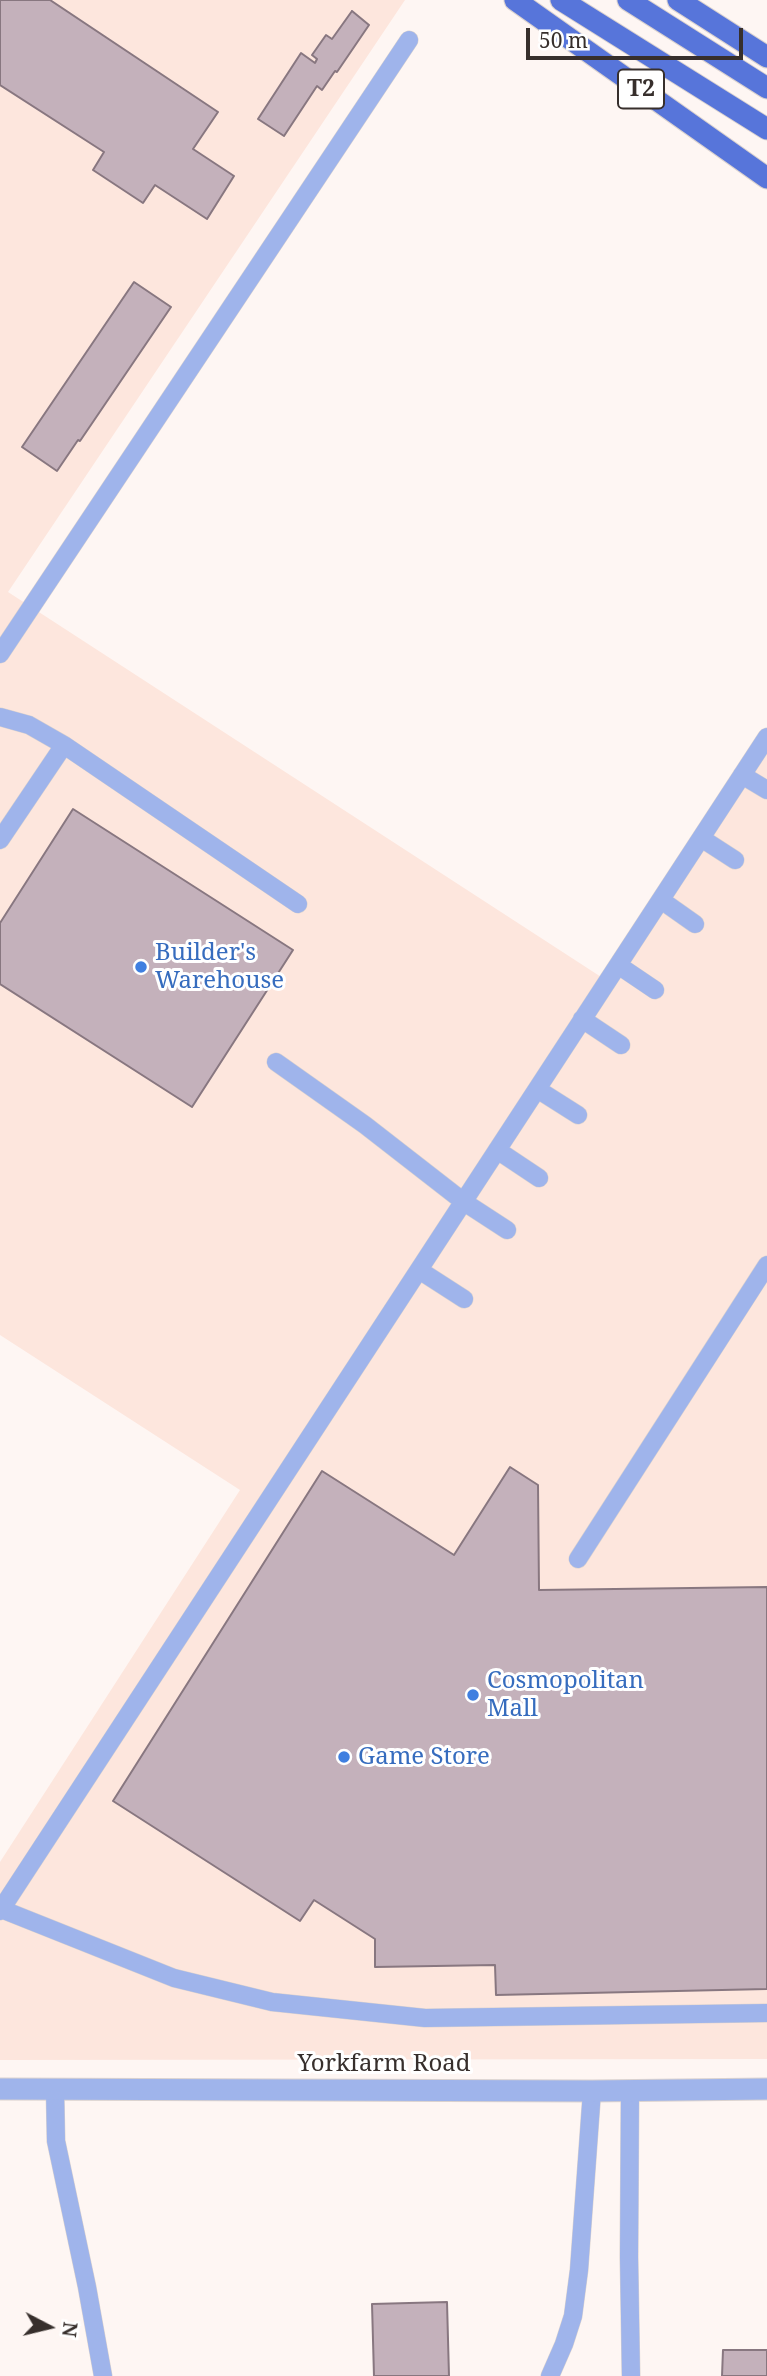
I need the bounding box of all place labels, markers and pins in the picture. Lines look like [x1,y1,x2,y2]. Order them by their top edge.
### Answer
place label: Builder's Warehouse [155,939,284,995]
marker: Builder's Warehouse [133,959,149,975]
place label: Cosmopolitan Mall [487,1667,644,1723]
marker: Cosmopolitan Mall [465,1687,481,1703]
place label: Game Store [358,1743,490,1771]
marker: Game Store [336,1749,352,1765]

